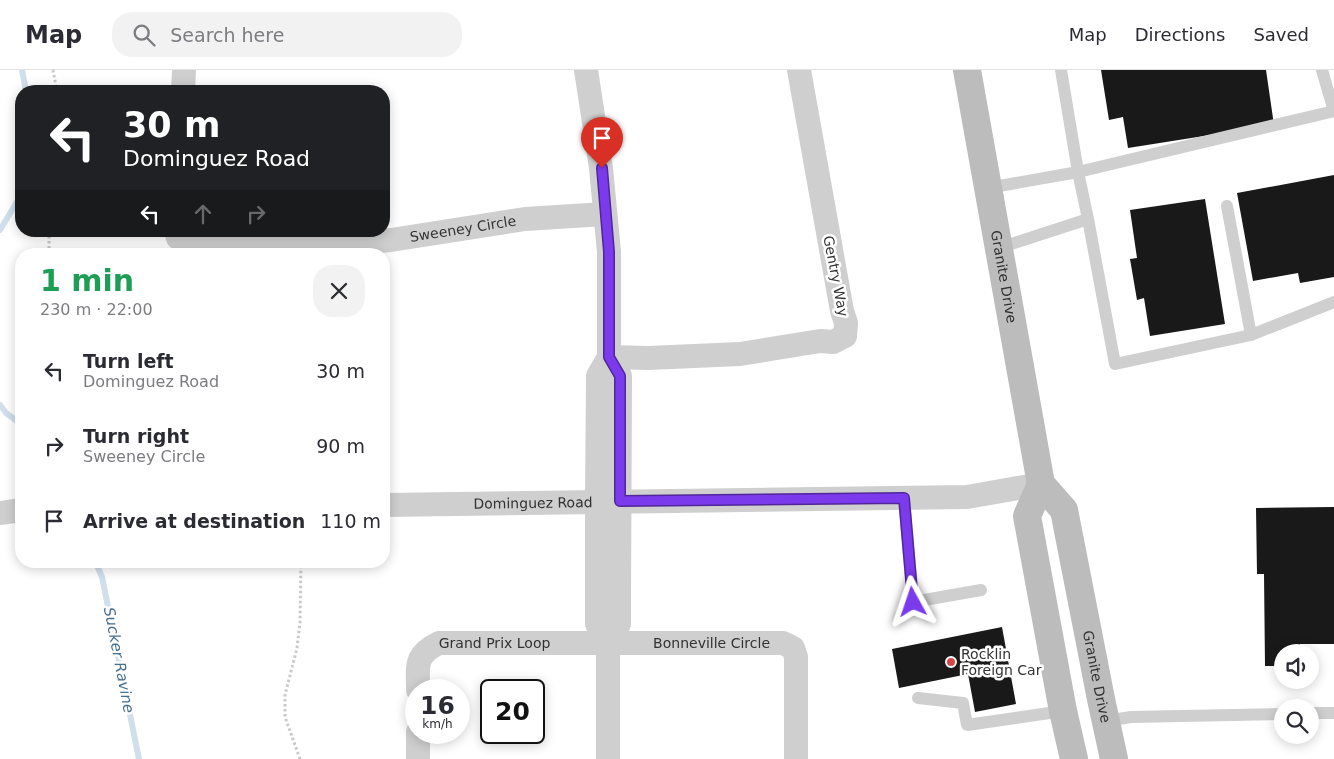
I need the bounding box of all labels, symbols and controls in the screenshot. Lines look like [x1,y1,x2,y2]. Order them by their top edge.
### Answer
search box [112,12,462,57]
text: Map [25,21,82,49]
icon: search [130,21,158,49]
text: Search here [170,24,284,46]
text: Map [1069,24,1107,45]
text: Directions [1135,24,1225,45]
text: Saved [1253,24,1309,45]
icon: left [40,105,105,170]
text: 30 m [123,105,220,145]
pin [581,117,623,168]
icon: arrive [588,124,616,152]
text: Dominguez Road [123,146,310,171]
icon: left [136,200,164,228]
icon: ahead [189,200,217,228]
icon: right [242,200,270,228]
street label: Sweeney Circle [409,213,517,245]
street label: Granite Drive [988,229,1020,324]
street label: Gentry Way [820,234,852,318]
text: 1 min [40,263,134,298]
button: close [313,265,365,317]
text: 230 m · 22:00 [40,300,153,319]
text: Turn left [83,350,174,372]
icon: left [40,357,68,385]
text: 30 m [316,360,365,382]
text: Dominguez Road [83,372,219,391]
text: Turn right [83,425,189,447]
icon: right [40,432,68,460]
text: 90 m [316,435,365,457]
text: Sweeney Circle [83,447,205,466]
street label: Dominguez Road [473,494,593,512]
icon: arrive [40,507,68,535]
text: Arrive at destination [83,510,305,532]
text: 110 m [320,510,381,532]
position arrow [886,575,938,627]
water label: Sucker Ravine [100,606,138,714]
street label: Granite Drive [1080,629,1114,724]
street label: Grand Prix Loop [439,635,550,651]
street label: Bonneville Circle [653,635,770,651]
map controls [1274,644,1319,744]
button: sound [1274,644,1319,689]
place label: Rocklin Foreign Car [961,646,1042,678]
marker: Rocklin Foreign Car [945,656,957,668]
speed limit sign: 20 [480,679,545,744]
text: 16 [420,691,455,720]
button: search [1274,699,1319,744]
text: km/h [422,717,453,731]

